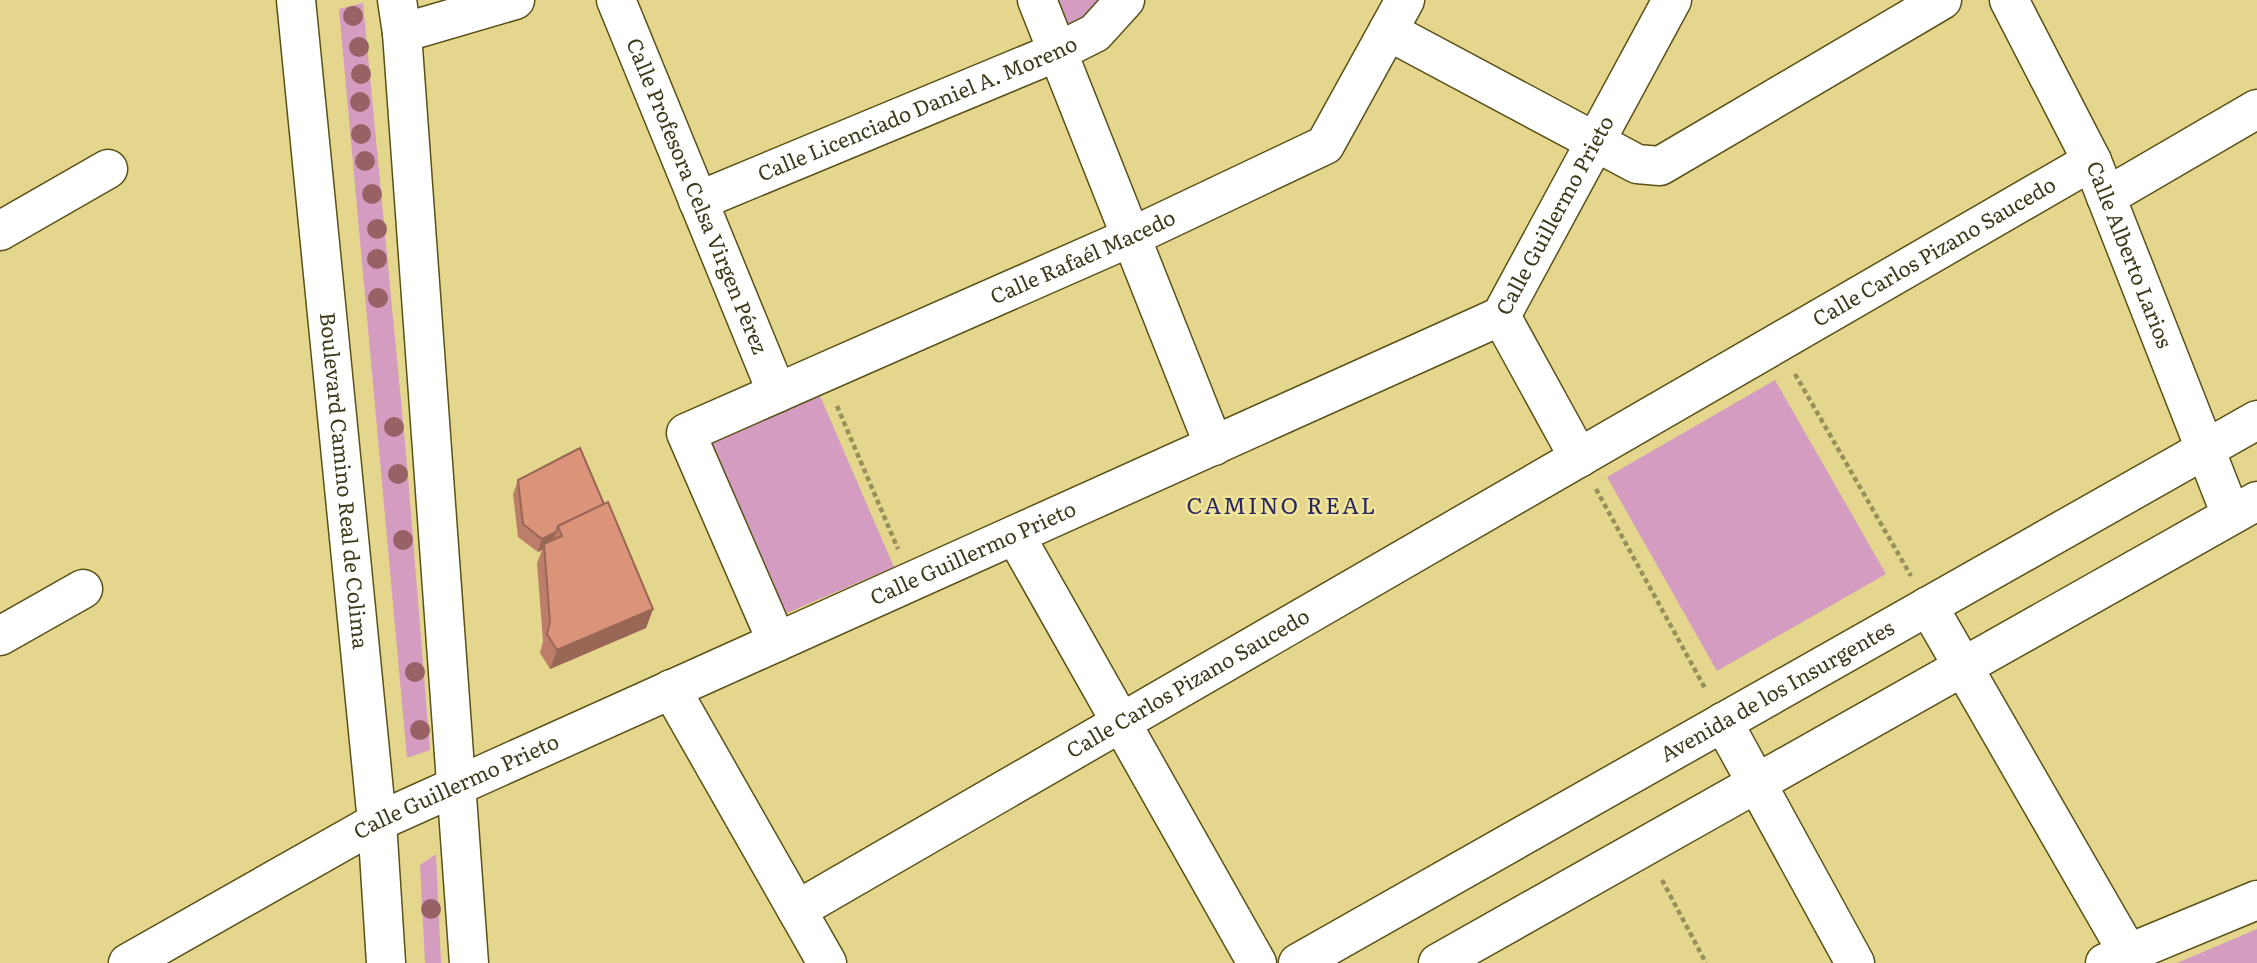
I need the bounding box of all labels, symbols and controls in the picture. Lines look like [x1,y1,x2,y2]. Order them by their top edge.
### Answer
street label: Calle Licenciado Daniel A. Moreno [752,26,1082,188]
street label: Calle Profesora Celsa Virgen Pérez [620,33,777,358]
street label: Calle Guillermo Prieto [1486,109,1620,320]
street label: Calle Alberto Larios [2080,156,2182,352]
street label: Calle Carlos Pizano Saucedo [1806,167,2061,333]
street label: Calle Rafaél Macedo [984,200,1180,310]
street label: Boulevard Camino Real de Colima [314,311,378,651]
district label: CAMINO REAL [1187,487,1377,521]
street label: Calle Guillermo Prieto [864,491,1080,611]
street label: Calle Carlos Pizano Saucedo [1060,599,1314,764]
street label: Avenida de los Insurgentes [1654,611,1899,768]
street label: Calle Guillermo Prieto [347,724,563,845]

